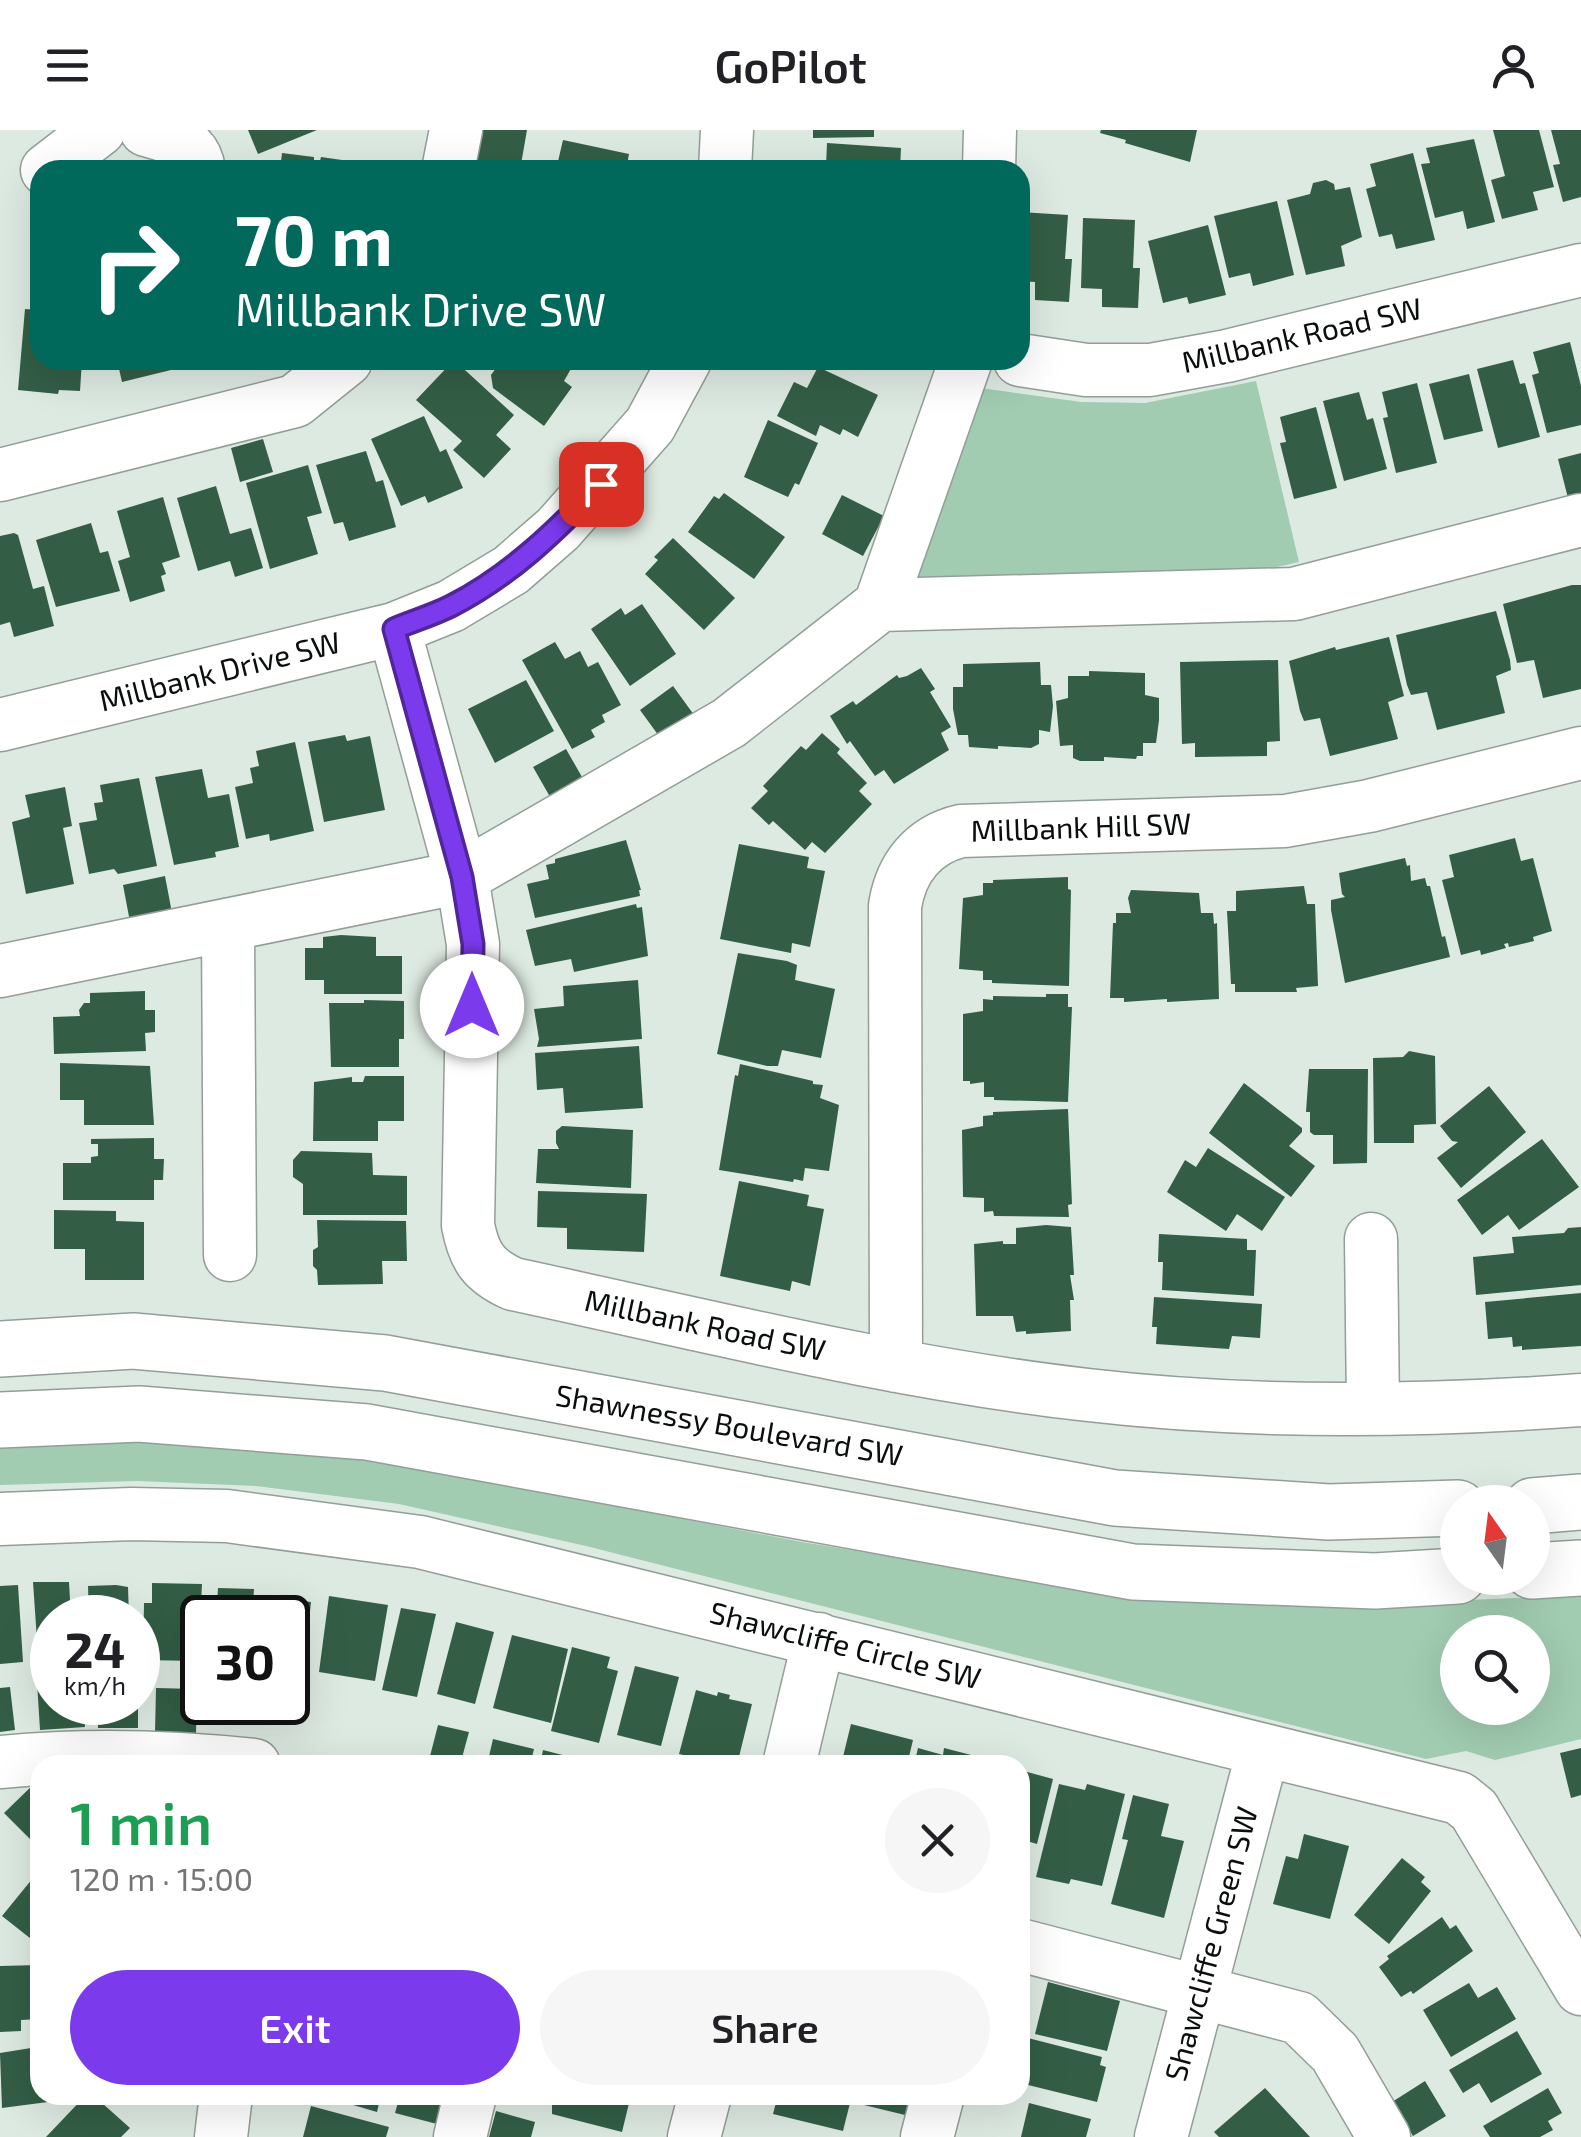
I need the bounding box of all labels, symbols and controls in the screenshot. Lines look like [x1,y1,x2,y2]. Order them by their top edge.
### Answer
icon: menu [40,38,95,93]
text: GoPilot [714,38,867,92]
icon: person [1486,38,1541,93]
text: 70 m [235,196,393,280]
icon: right [70,200,200,330]
text: Millbank Drive SW [235,281,606,335]
street label: Millbank Road SW [1178,289,1425,379]
pin [559,442,644,527]
icon: arrive [574,457,629,512]
street label: Millbank Drive SW [95,623,344,717]
street label: Millbank Hill SW [970,804,1192,848]
position arrow [420,954,524,1058]
street label: Millbank Road SW [582,1281,829,1367]
street label: Shawnessy Boulevard SW [553,1376,906,1472]
north arrow [1440,1485,1550,1595]
map controls [1440,1485,1550,1725]
street label: Shawcliffe Circle SW [706,1593,985,1695]
speed limit sign: 30 [180,1595,310,1725]
button: search [1440,1615,1550,1725]
text: 24 [65,1618,125,1678]
text: km/h [64,1670,126,1700]
text: 1 min [70,1785,212,1857]
button: close [885,1788,990,1893]
street label: Shawcliffe Green SW [1156,1802,1264,2085]
text: 120 m · 15:00 [70,1859,253,1897]
button: Exit [70,1970,520,2085]
button: Share [540,1970,990,2085]

